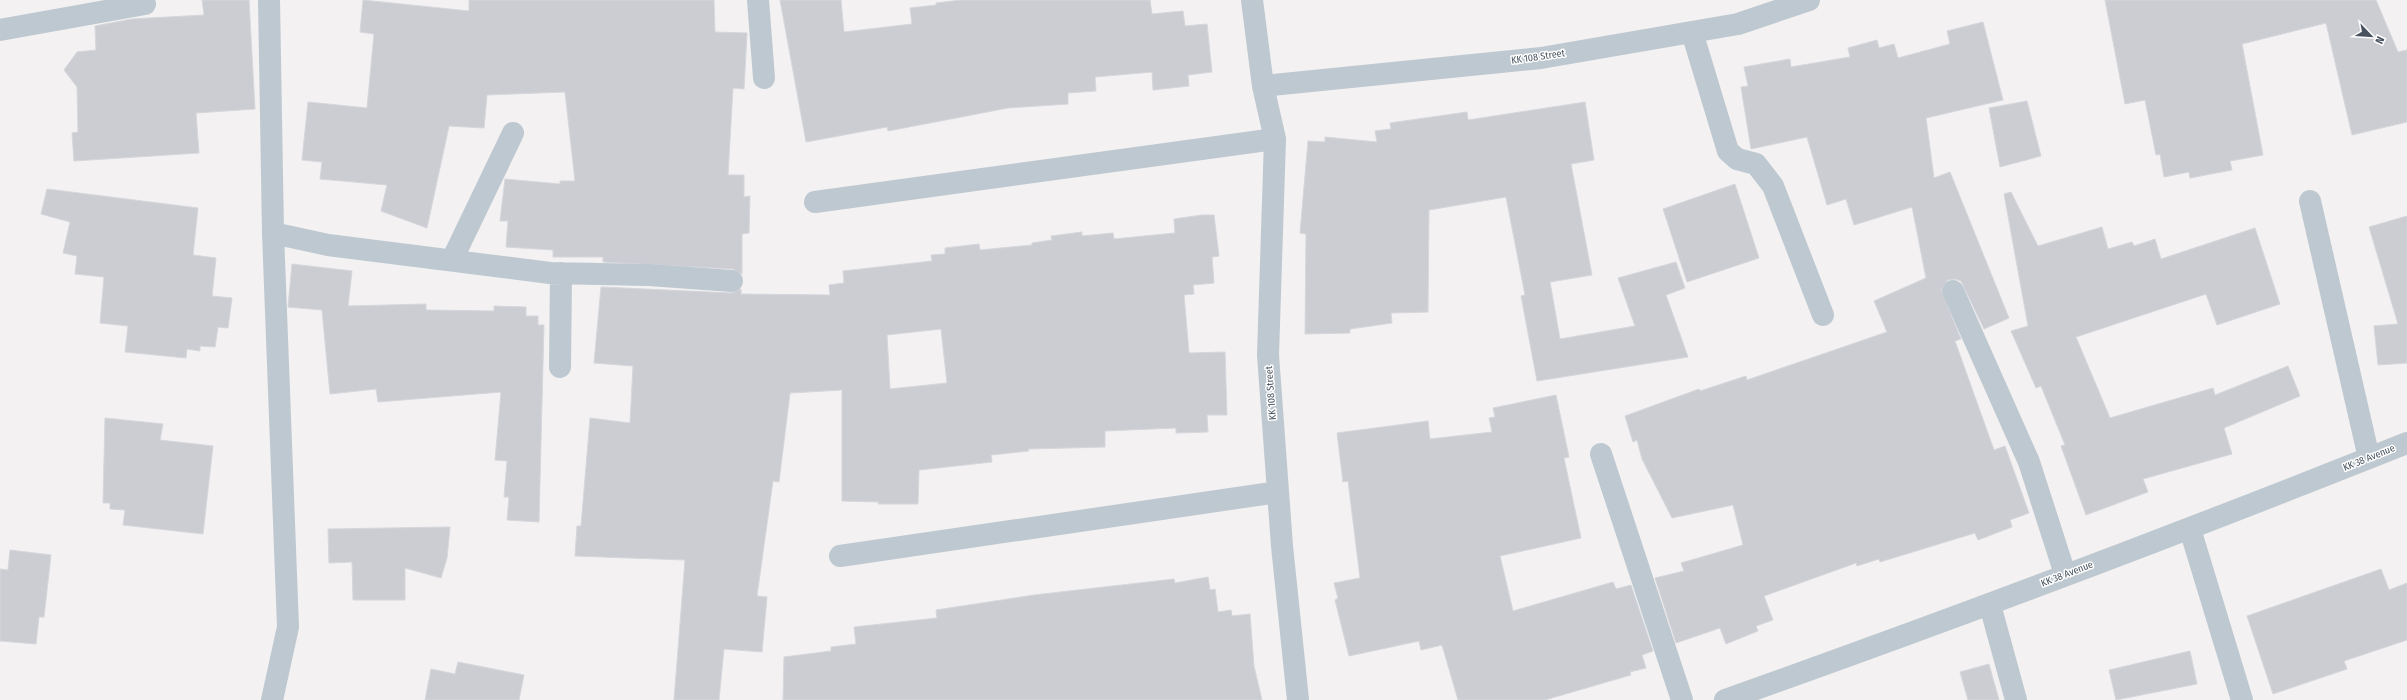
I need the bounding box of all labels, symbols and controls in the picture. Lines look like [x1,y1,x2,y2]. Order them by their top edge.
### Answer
north arrow [2351,16,2391,56]
text: N [2372,34,2387,46]
street label: KK 108 Street [1510,47,1566,67]
street label: KK 108 Street [1263,365,1279,420]
street label: KK 38 Avenue [2341,442,2397,474]
street label: KK 38 Avenue [2039,559,2095,589]

